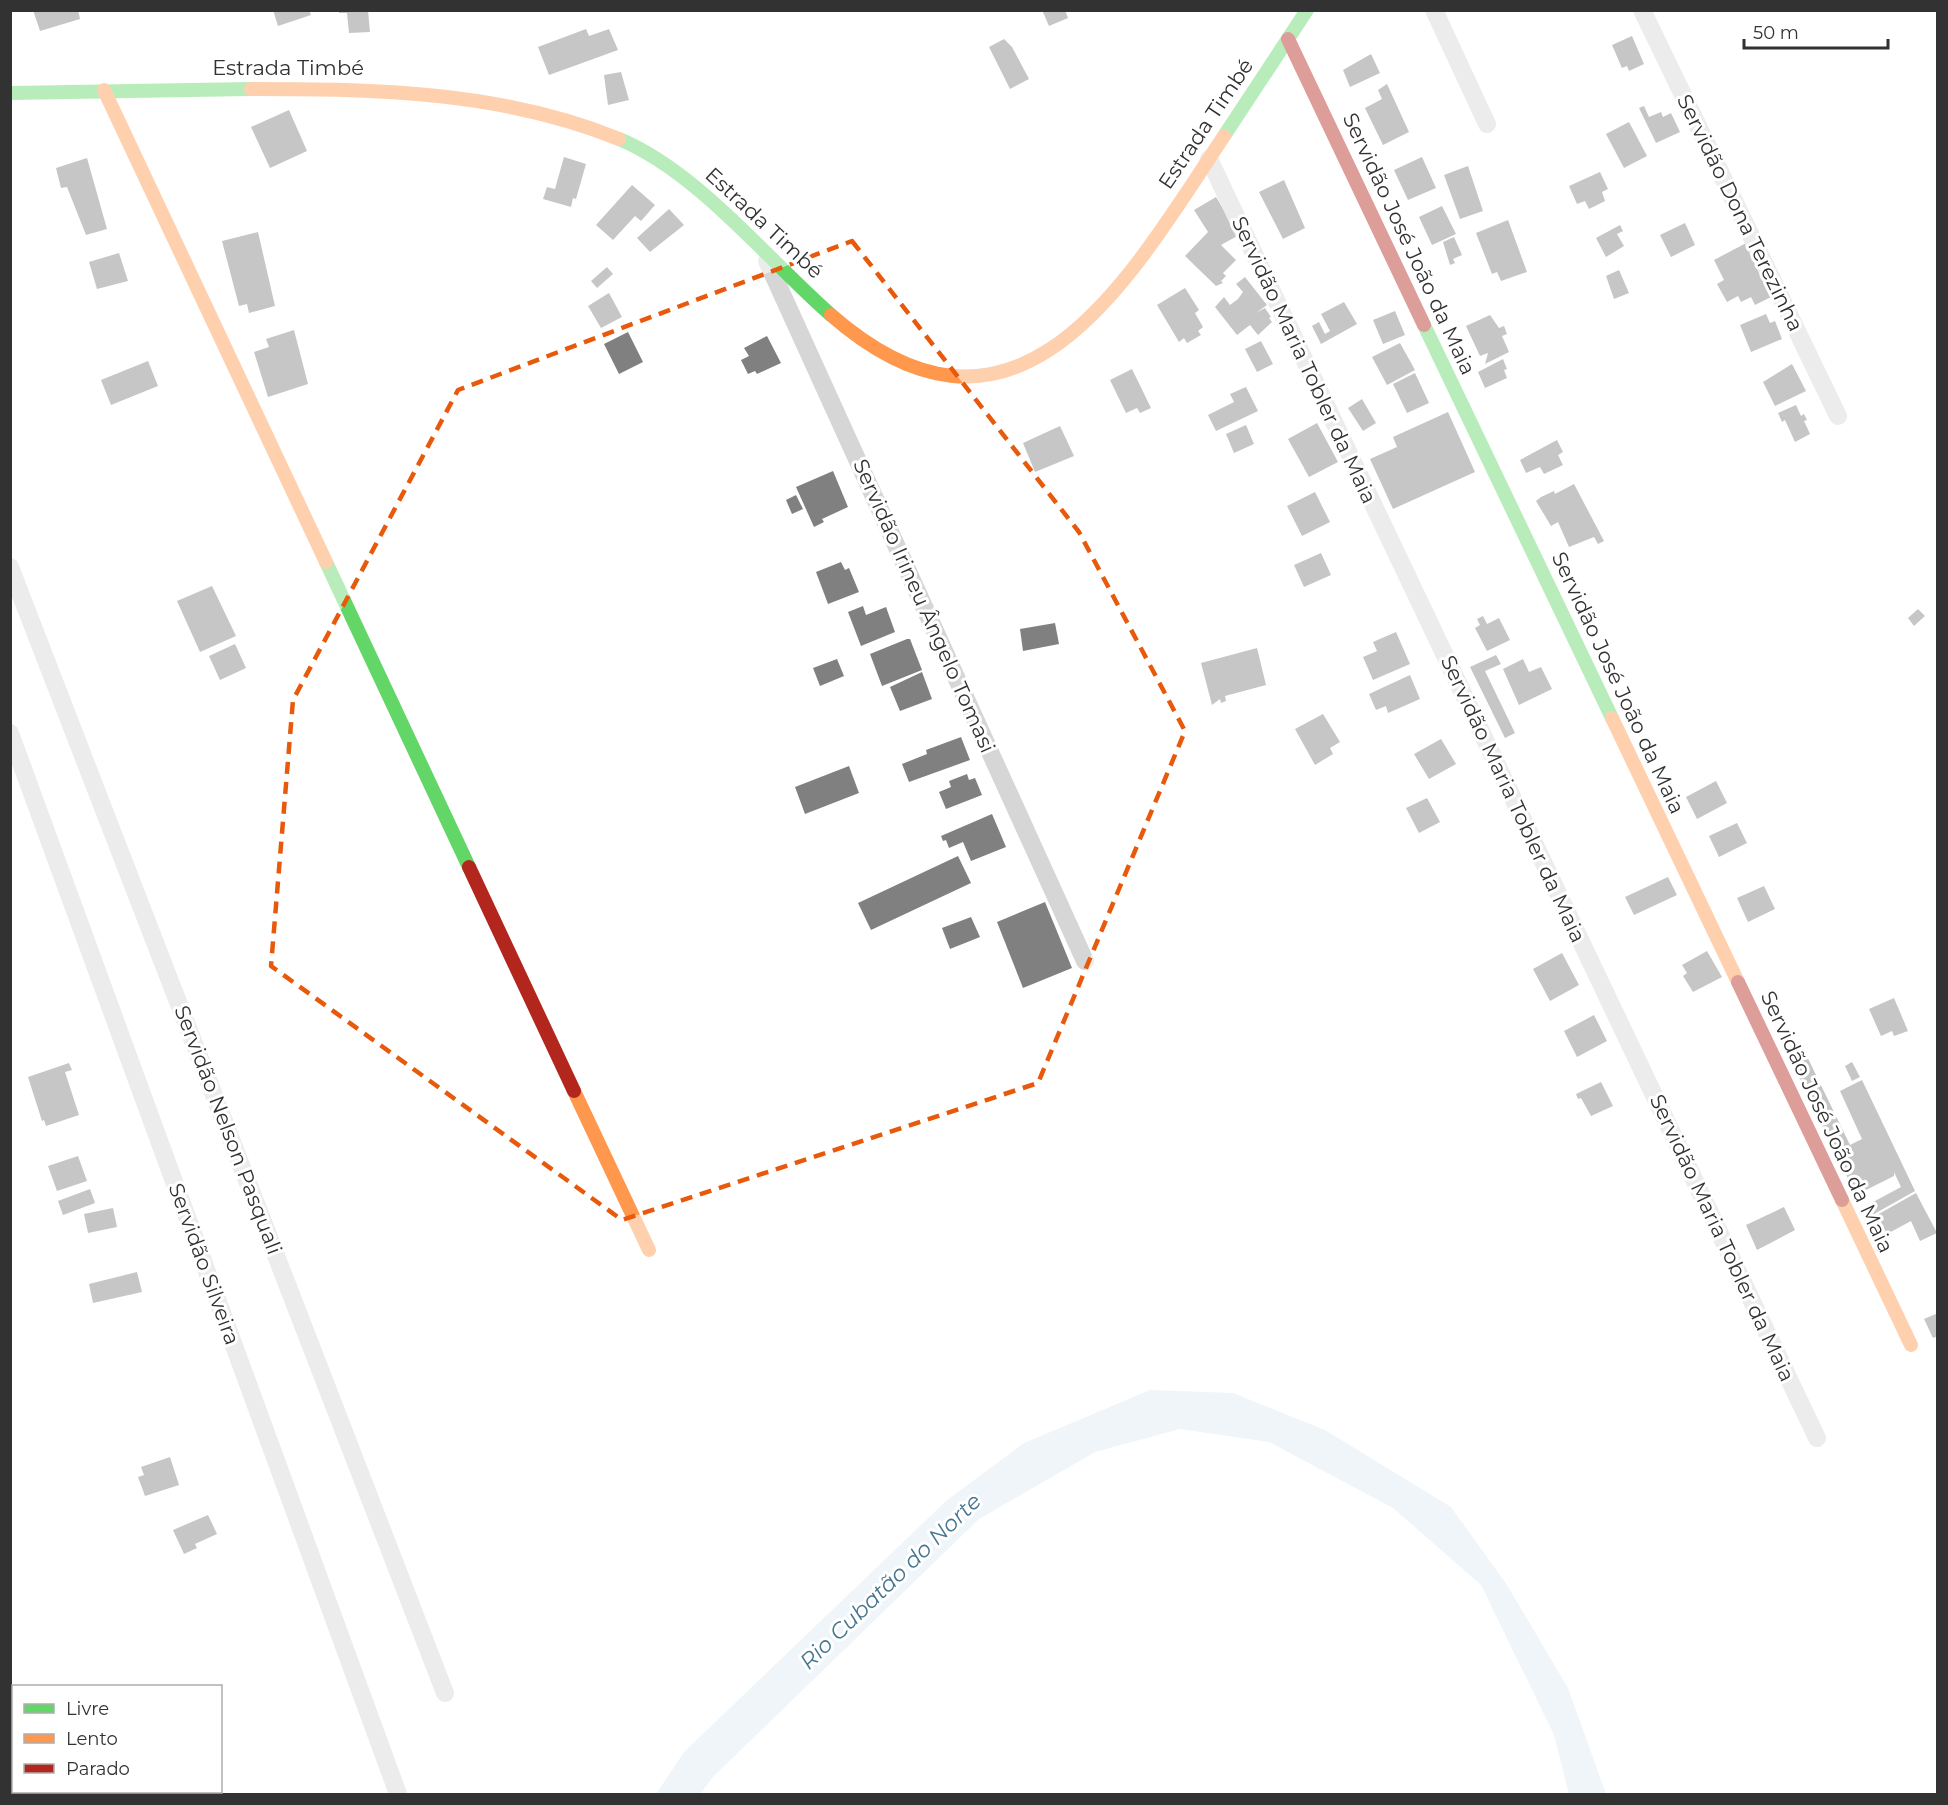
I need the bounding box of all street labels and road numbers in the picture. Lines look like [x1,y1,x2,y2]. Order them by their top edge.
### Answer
street label: Estrada Timbé [1153,54,1258,194]
street label: Estrada Timbé [212,55,364,80]
street label: Servidão Dona Terezinha [1672,90,1809,335]
street label: Servidão José João da Maia [1338,109,1481,379]
street label: Estrada Timbé [700,162,828,283]
street label: Servidão Maria Tobler da Maia [1227,212,1382,507]
street label: Servidão Irineu Ângelo Tomasi [848,455,1001,756]
street label: Servidão José João da Maia [1547,548,1690,818]
street label: Servidão Maria Tobler da Maia [1436,651,1591,946]
street label: Servidão José João da Maia [1756,987,1899,1257]
street label: Servidão Nelson Pasquali [169,1002,288,1258]
street label: Servidão Maria Tobler da Maia [1645,1090,1800,1385]
street label: Servidão Silveira [164,1180,245,1348]

